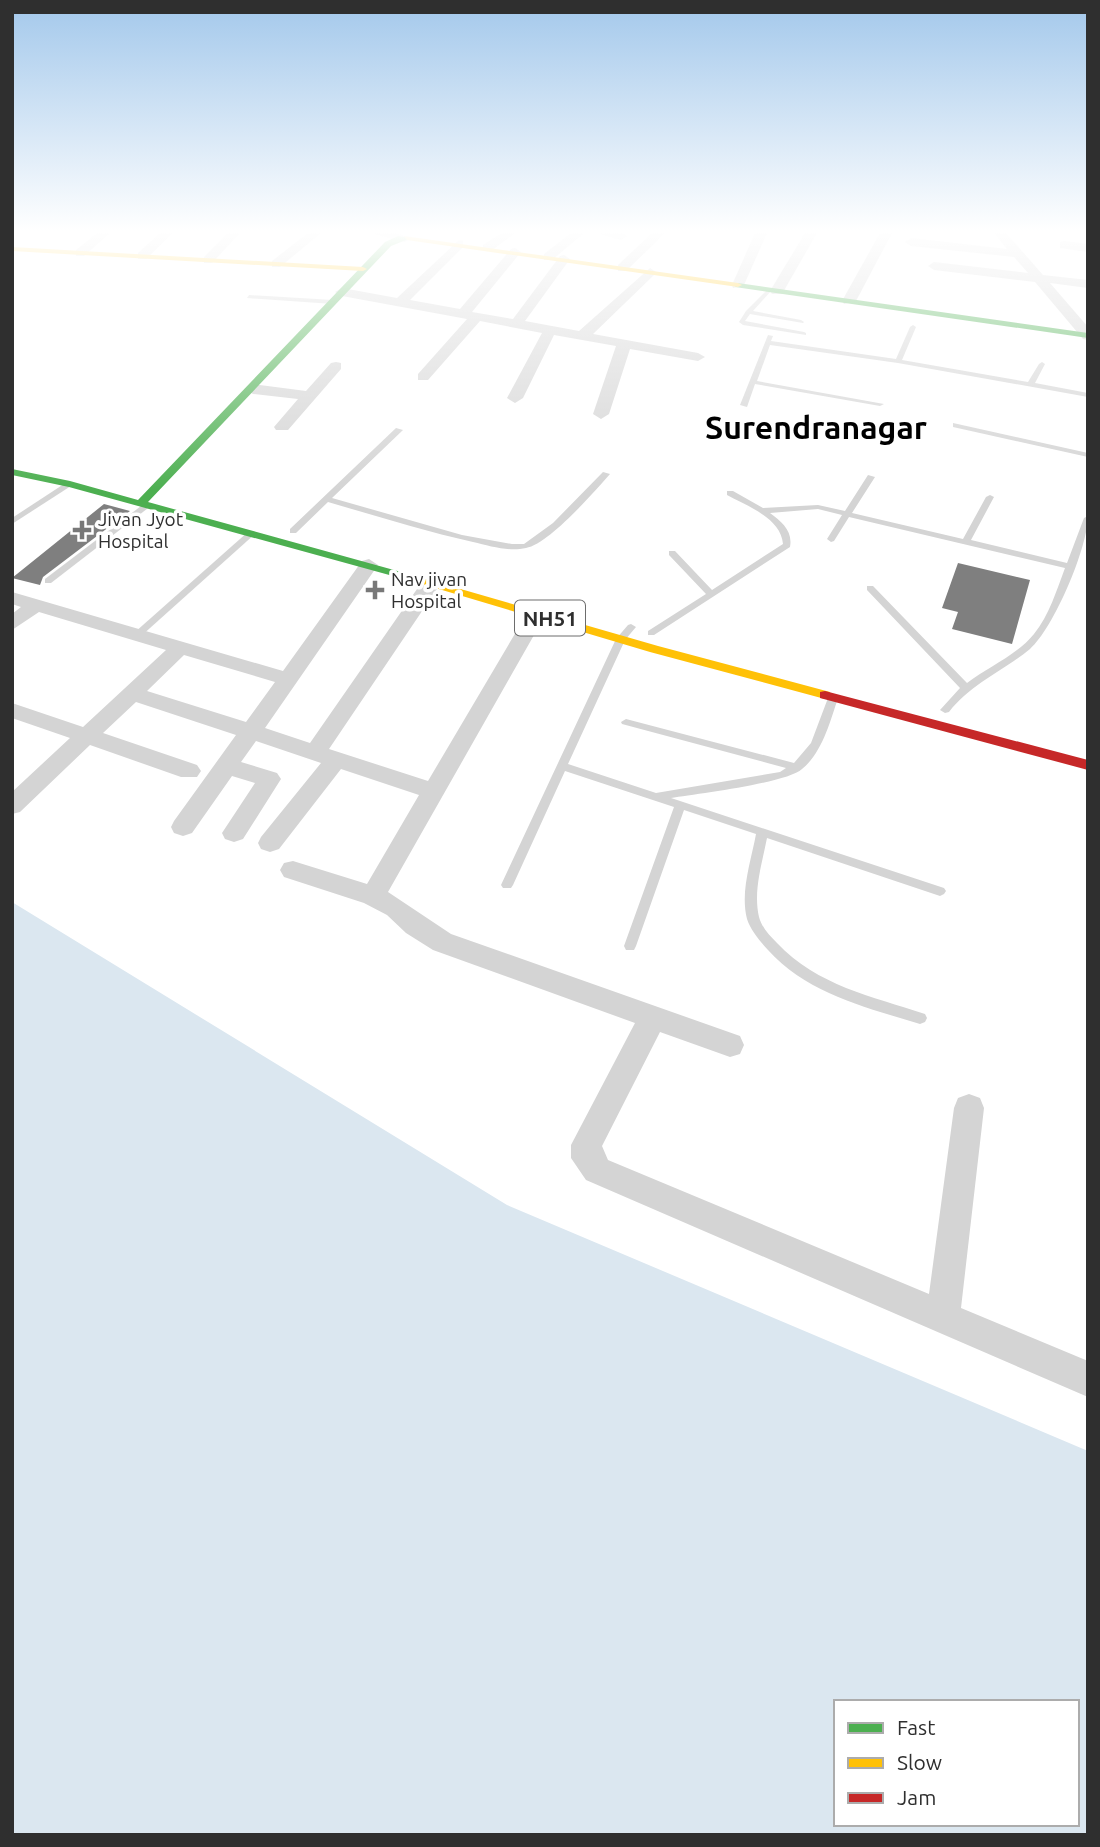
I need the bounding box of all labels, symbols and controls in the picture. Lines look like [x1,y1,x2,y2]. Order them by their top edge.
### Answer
district label: Surendranagar [705,409,927,445]
place label: Jivan Jyot Hospital [98,508,184,552]
marker: Jivan Jyot Hospital [72,520,92,540]
place label: Nav jivan Hospital [391,568,467,612]
marker: Nav jivan Hospital [365,580,385,600]
road number: NH51 [515,600,585,636]
legend [834,1700,1079,1826]
text: Fast [897,1715,935,1739]
text: Slow [897,1750,942,1774]
text: Jam [897,1785,936,1809]

